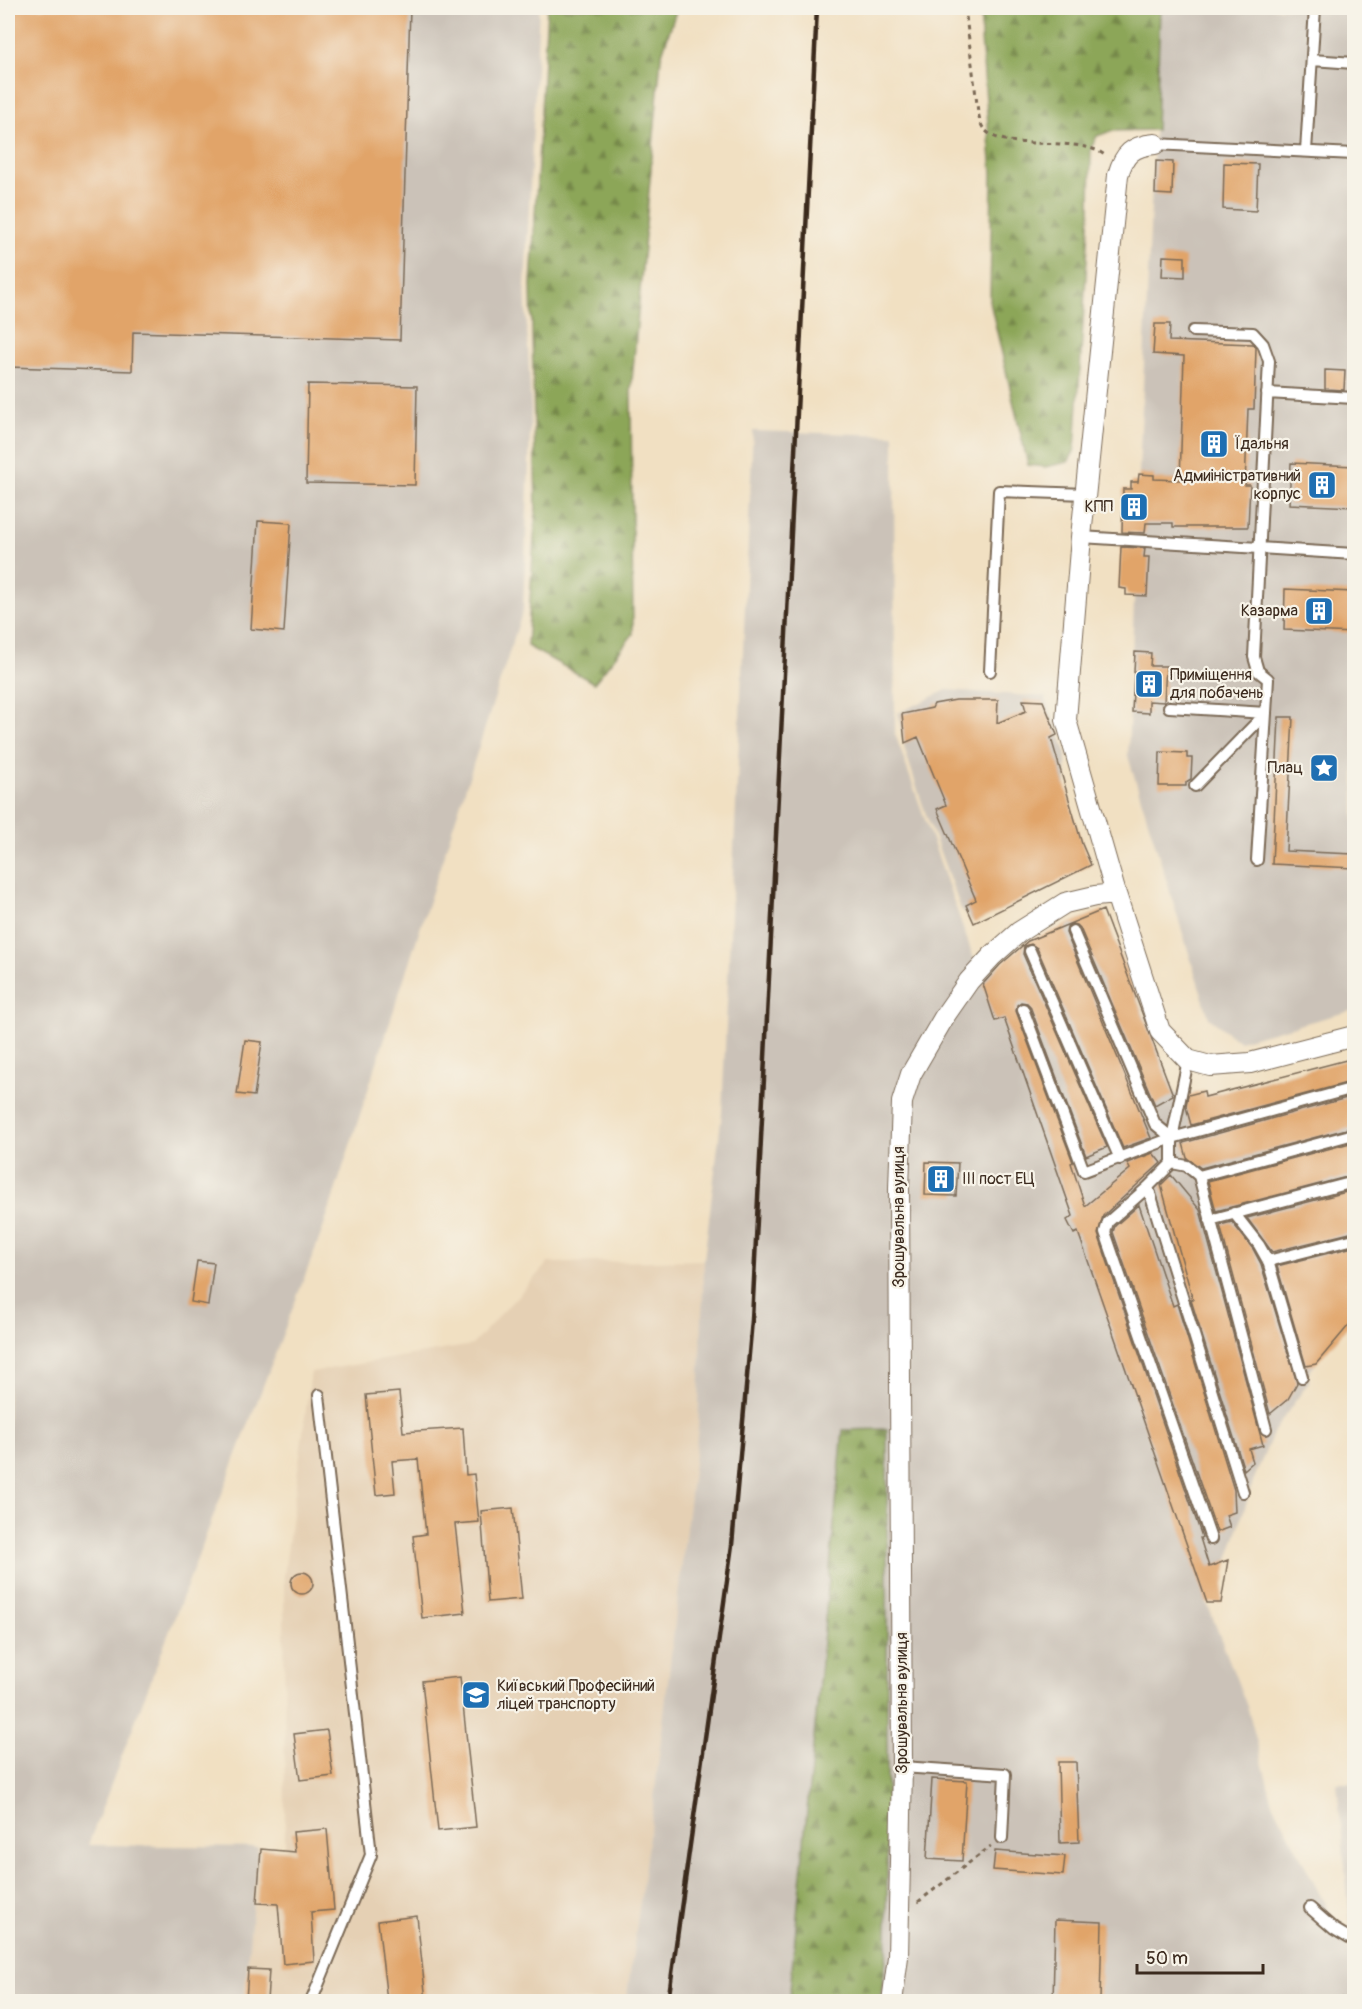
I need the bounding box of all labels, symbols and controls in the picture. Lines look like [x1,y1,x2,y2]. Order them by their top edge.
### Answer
building icon: Їдальня [1198,428,1230,460]
place label: Їдальня [1235,434,1289,454]
place label: Адмиіністративний корпус [1173,466,1301,504]
building icon: Адмиіністративний корпус [1306,469,1338,501]
building icon: КПП [1118,491,1150,523]
place label: КПП [1085,497,1113,517]
building icon: Казарма [1303,595,1335,627]
place label: Казарма [1241,601,1298,621]
place label: Приміщення для побачень [1170,665,1264,703]
building icon: Приміщення для побачень [1133,668,1165,700]
place icon: Плац [1308,752,1340,784]
place label: Плац [1268,758,1303,778]
street label: Зрошувальна вулиця [889,1146,909,1288]
building icon: III пост ЕЦ [925,1163,957,1195]
place label: III пост ЕЦ [962,1169,1035,1189]
street label: Зрошувальна вулиця [892,1632,912,1774]
place label: Київський Професійний ліцей транспорту [497,1676,655,1714]
school or university icon: Київський Професійний ліцей транспорту [460,1679,492,1711]
scale bar [1137,1937,1263,1975]
text: 50 m [1146,1947,1188,1970]

